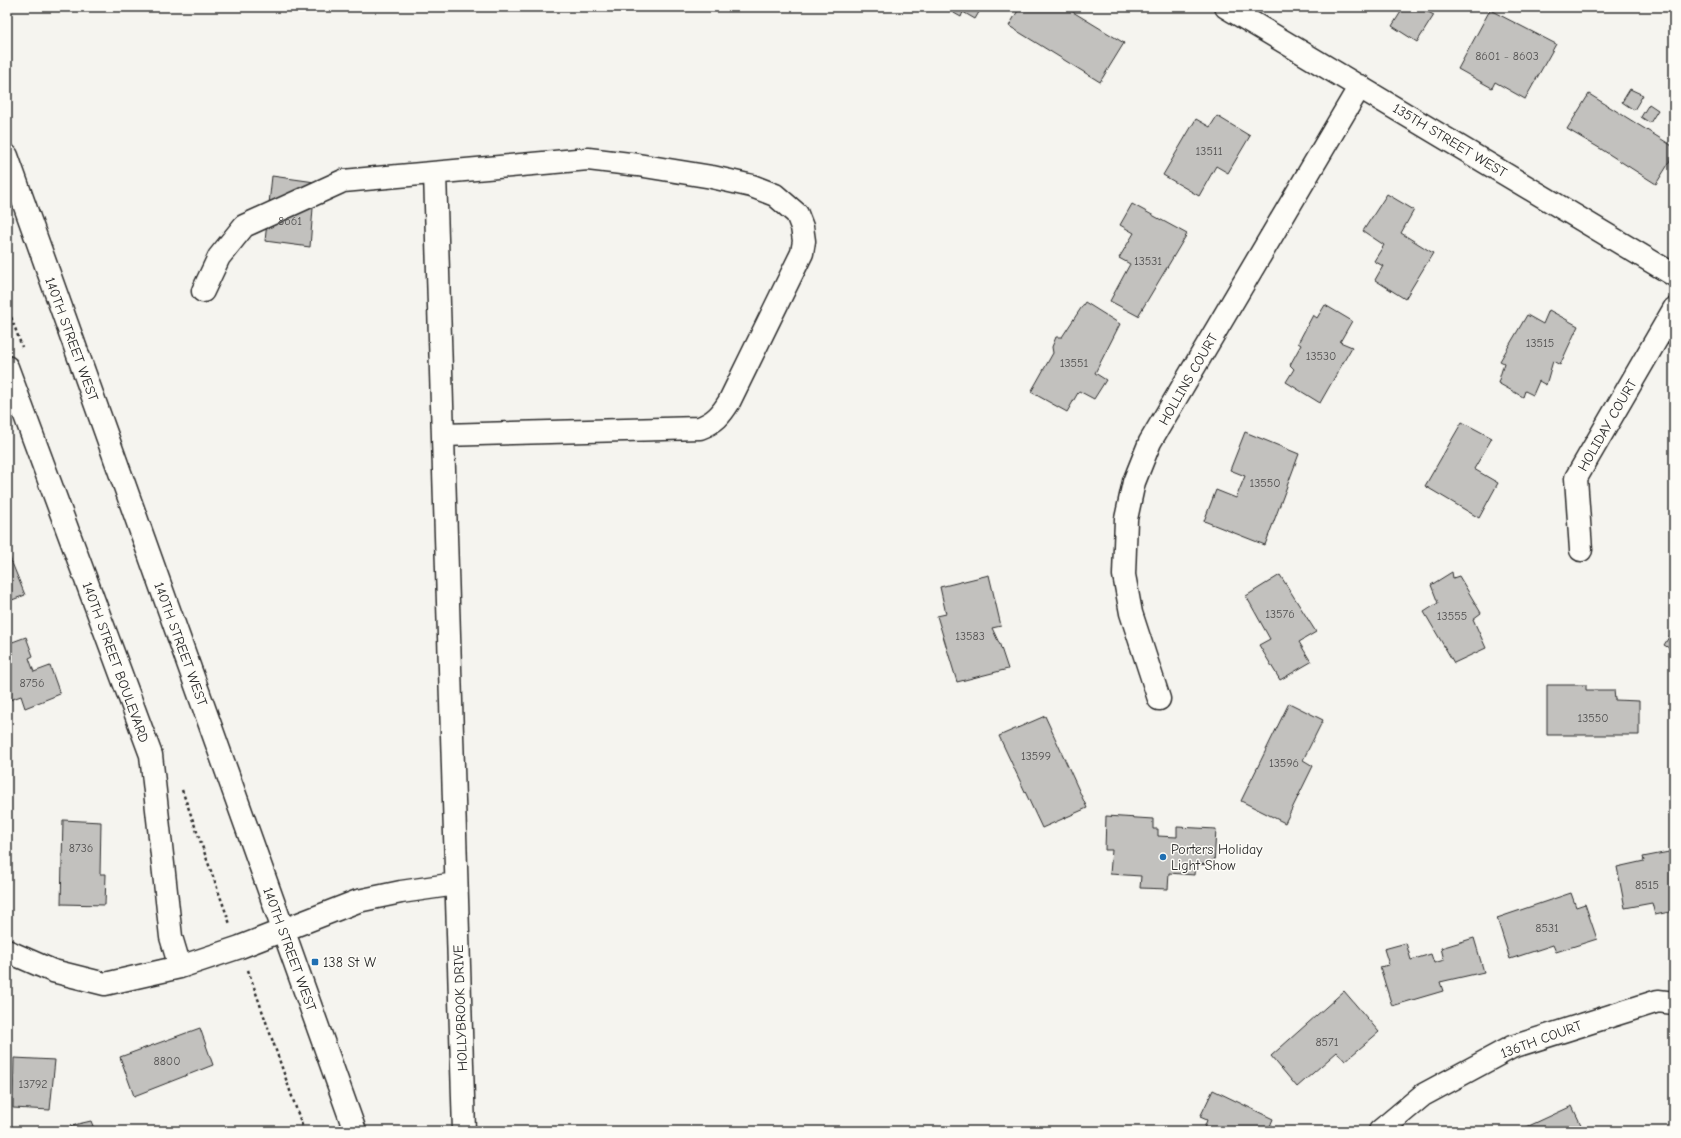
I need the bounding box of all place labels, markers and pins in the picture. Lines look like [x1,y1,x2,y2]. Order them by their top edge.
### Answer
place label: Porters Holiday Light Show [1171,841,1263,874]
marker: Porters Holiday Light Show [1158,852,1168,862]
place label: 138 St W [323,954,377,971]
marker: 138 St W [310,957,320,967]

